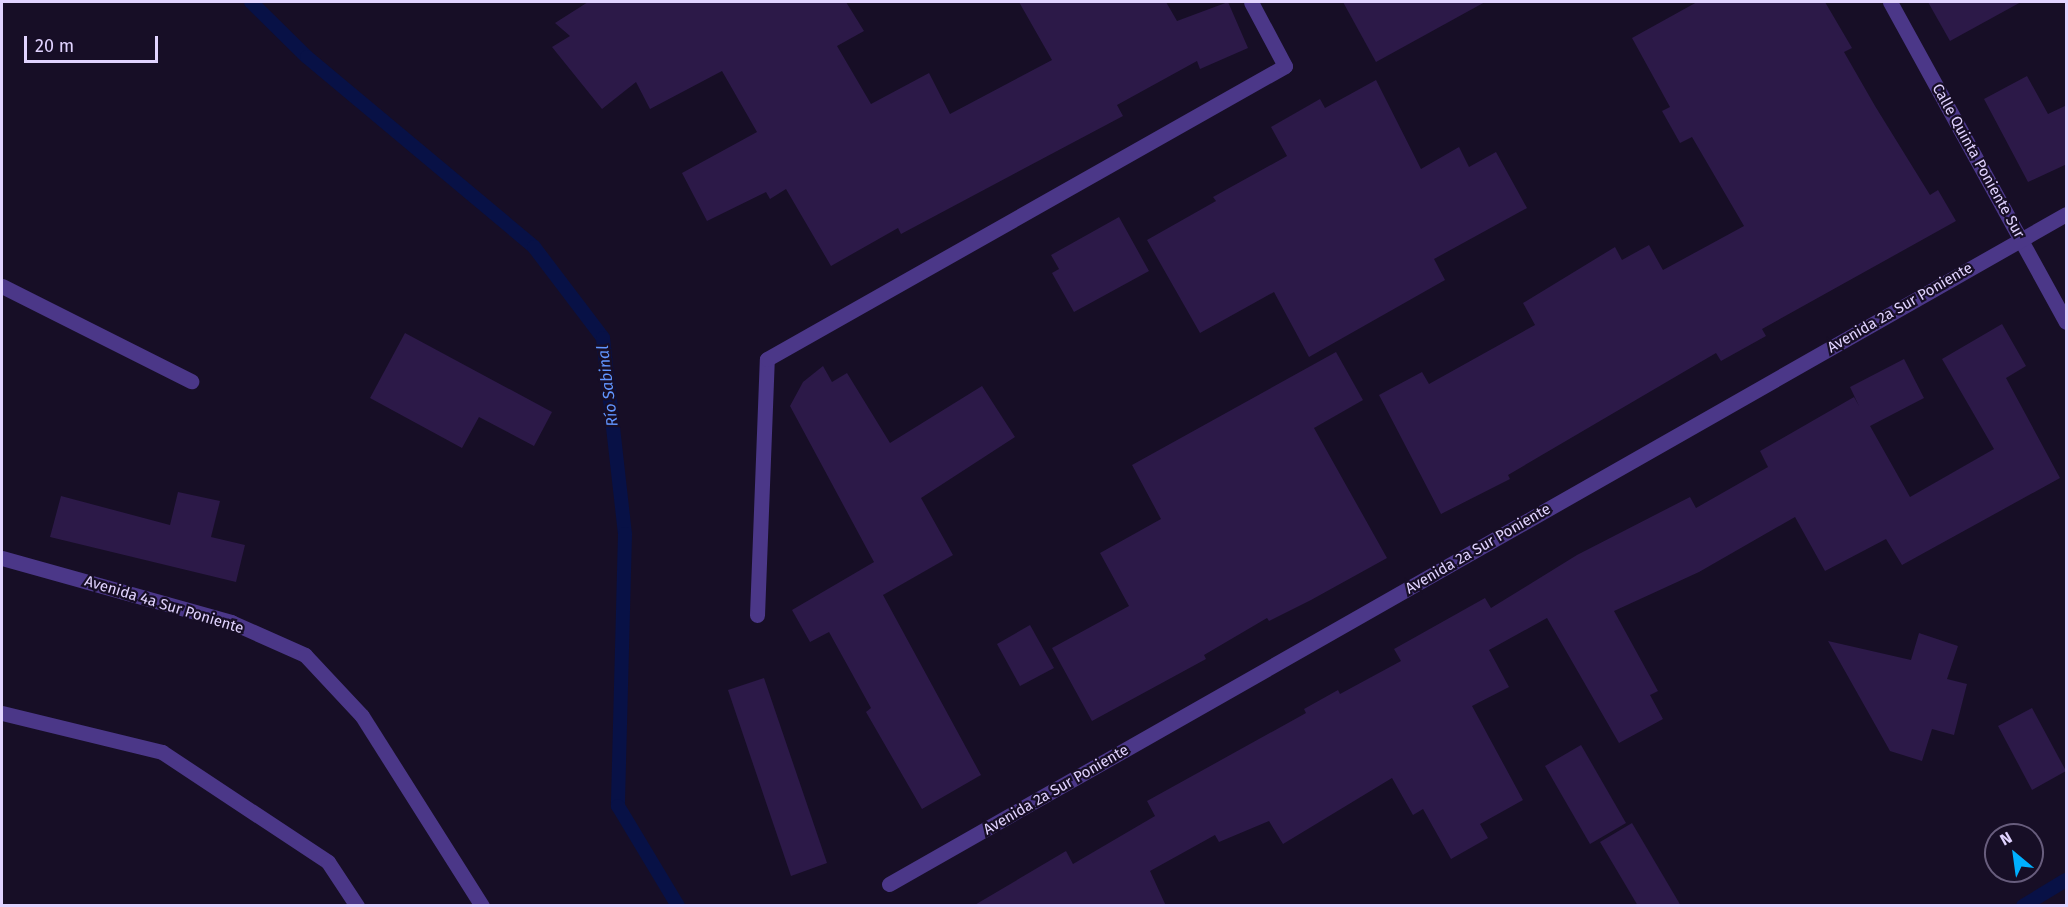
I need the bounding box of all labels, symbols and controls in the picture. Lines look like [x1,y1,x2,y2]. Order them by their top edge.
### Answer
scale bar [27,24,160,62]
text: 20 m [35,35,74,57]
street label: Calle Quinta Poniente Sur [1928,81,2028,241]
street label: Avenida 2a Sur Poniente [1824,259,1976,357]
water label: Río Sabinal [593,344,623,428]
street label: Avenida 2a Sur Poniente [1402,500,1554,598]
street label: Avenida 4a Sur Poniente [82,572,246,638]
street label: Avenida 2a Sur Poniente [980,741,1132,839]
north arrow [1984,823,2044,883]
text: N [1997,828,2015,849]

